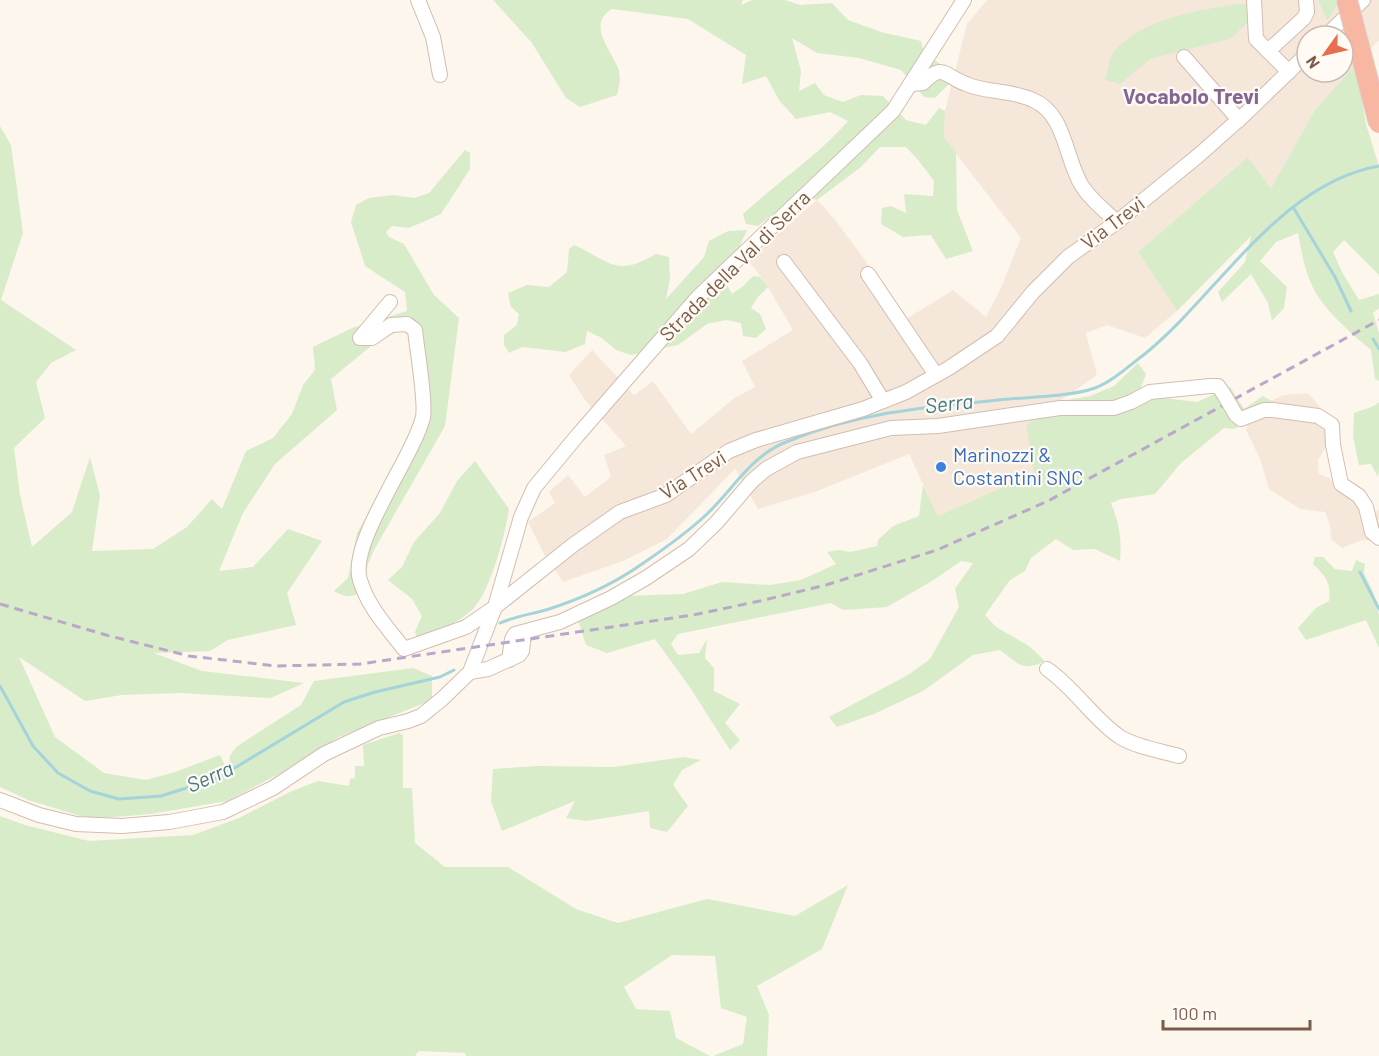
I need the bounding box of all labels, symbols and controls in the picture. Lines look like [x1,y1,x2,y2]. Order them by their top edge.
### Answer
north arrow [1295,24,1355,84]
text: N [1301,53,1323,72]
district label: Vocabolo Trevi [1123,83,1259,108]
street label: Strada della Val di Serra [654,185,815,346]
street label: Via Trevi [1076,190,1149,254]
water label: Serra [923,388,974,417]
place label: Marinozzi & Costantini SNC [953,442,1084,489]
street label: Via Trevi [655,444,730,504]
marker: Marinozzi & Costantini SNC [934,460,948,474]
water label: Serra [182,755,237,797]
scale bar [1163,993,1310,1031]
text: 100 m [1172,1002,1217,1024]

